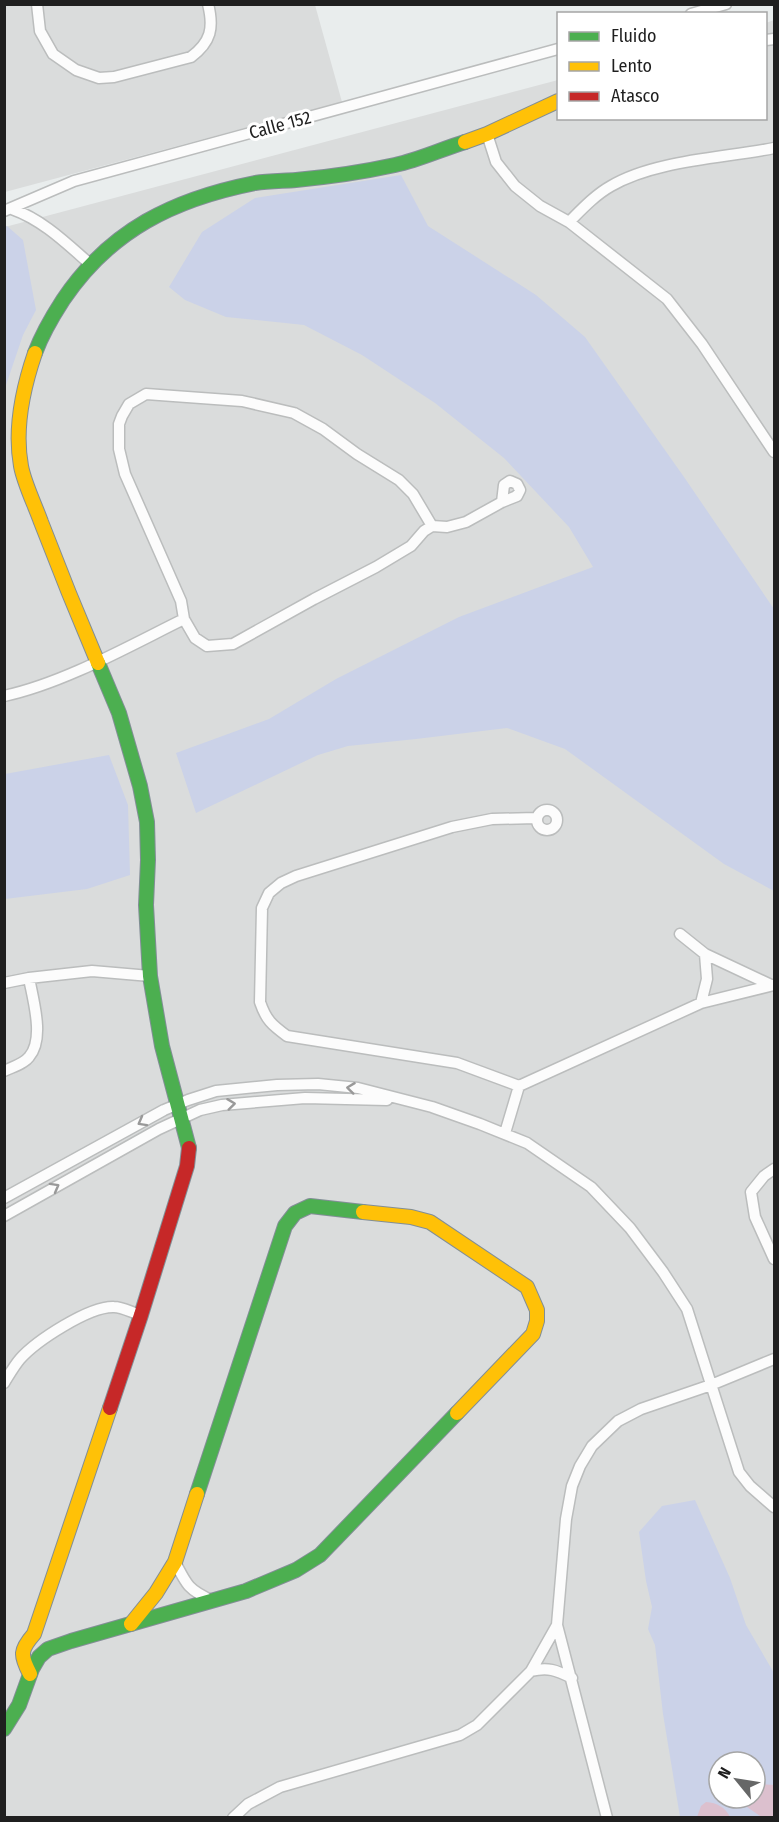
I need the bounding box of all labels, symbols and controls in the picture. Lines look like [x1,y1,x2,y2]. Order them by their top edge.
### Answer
legend [557,12,767,120]
text: Fluido [611,25,657,47]
text: Lento [611,55,652,77]
text: Atasco [611,85,659,107]
street label: Calle 152 [247,106,313,144]
one-way arrow [347,1082,356,1094]
one-way arrow [226,1099,235,1111]
one-way arrow [138,1115,148,1126]
one-way arrow [49,1183,60,1194]
north arrow [707,1750,767,1810]
text: N [714,1764,735,1782]

